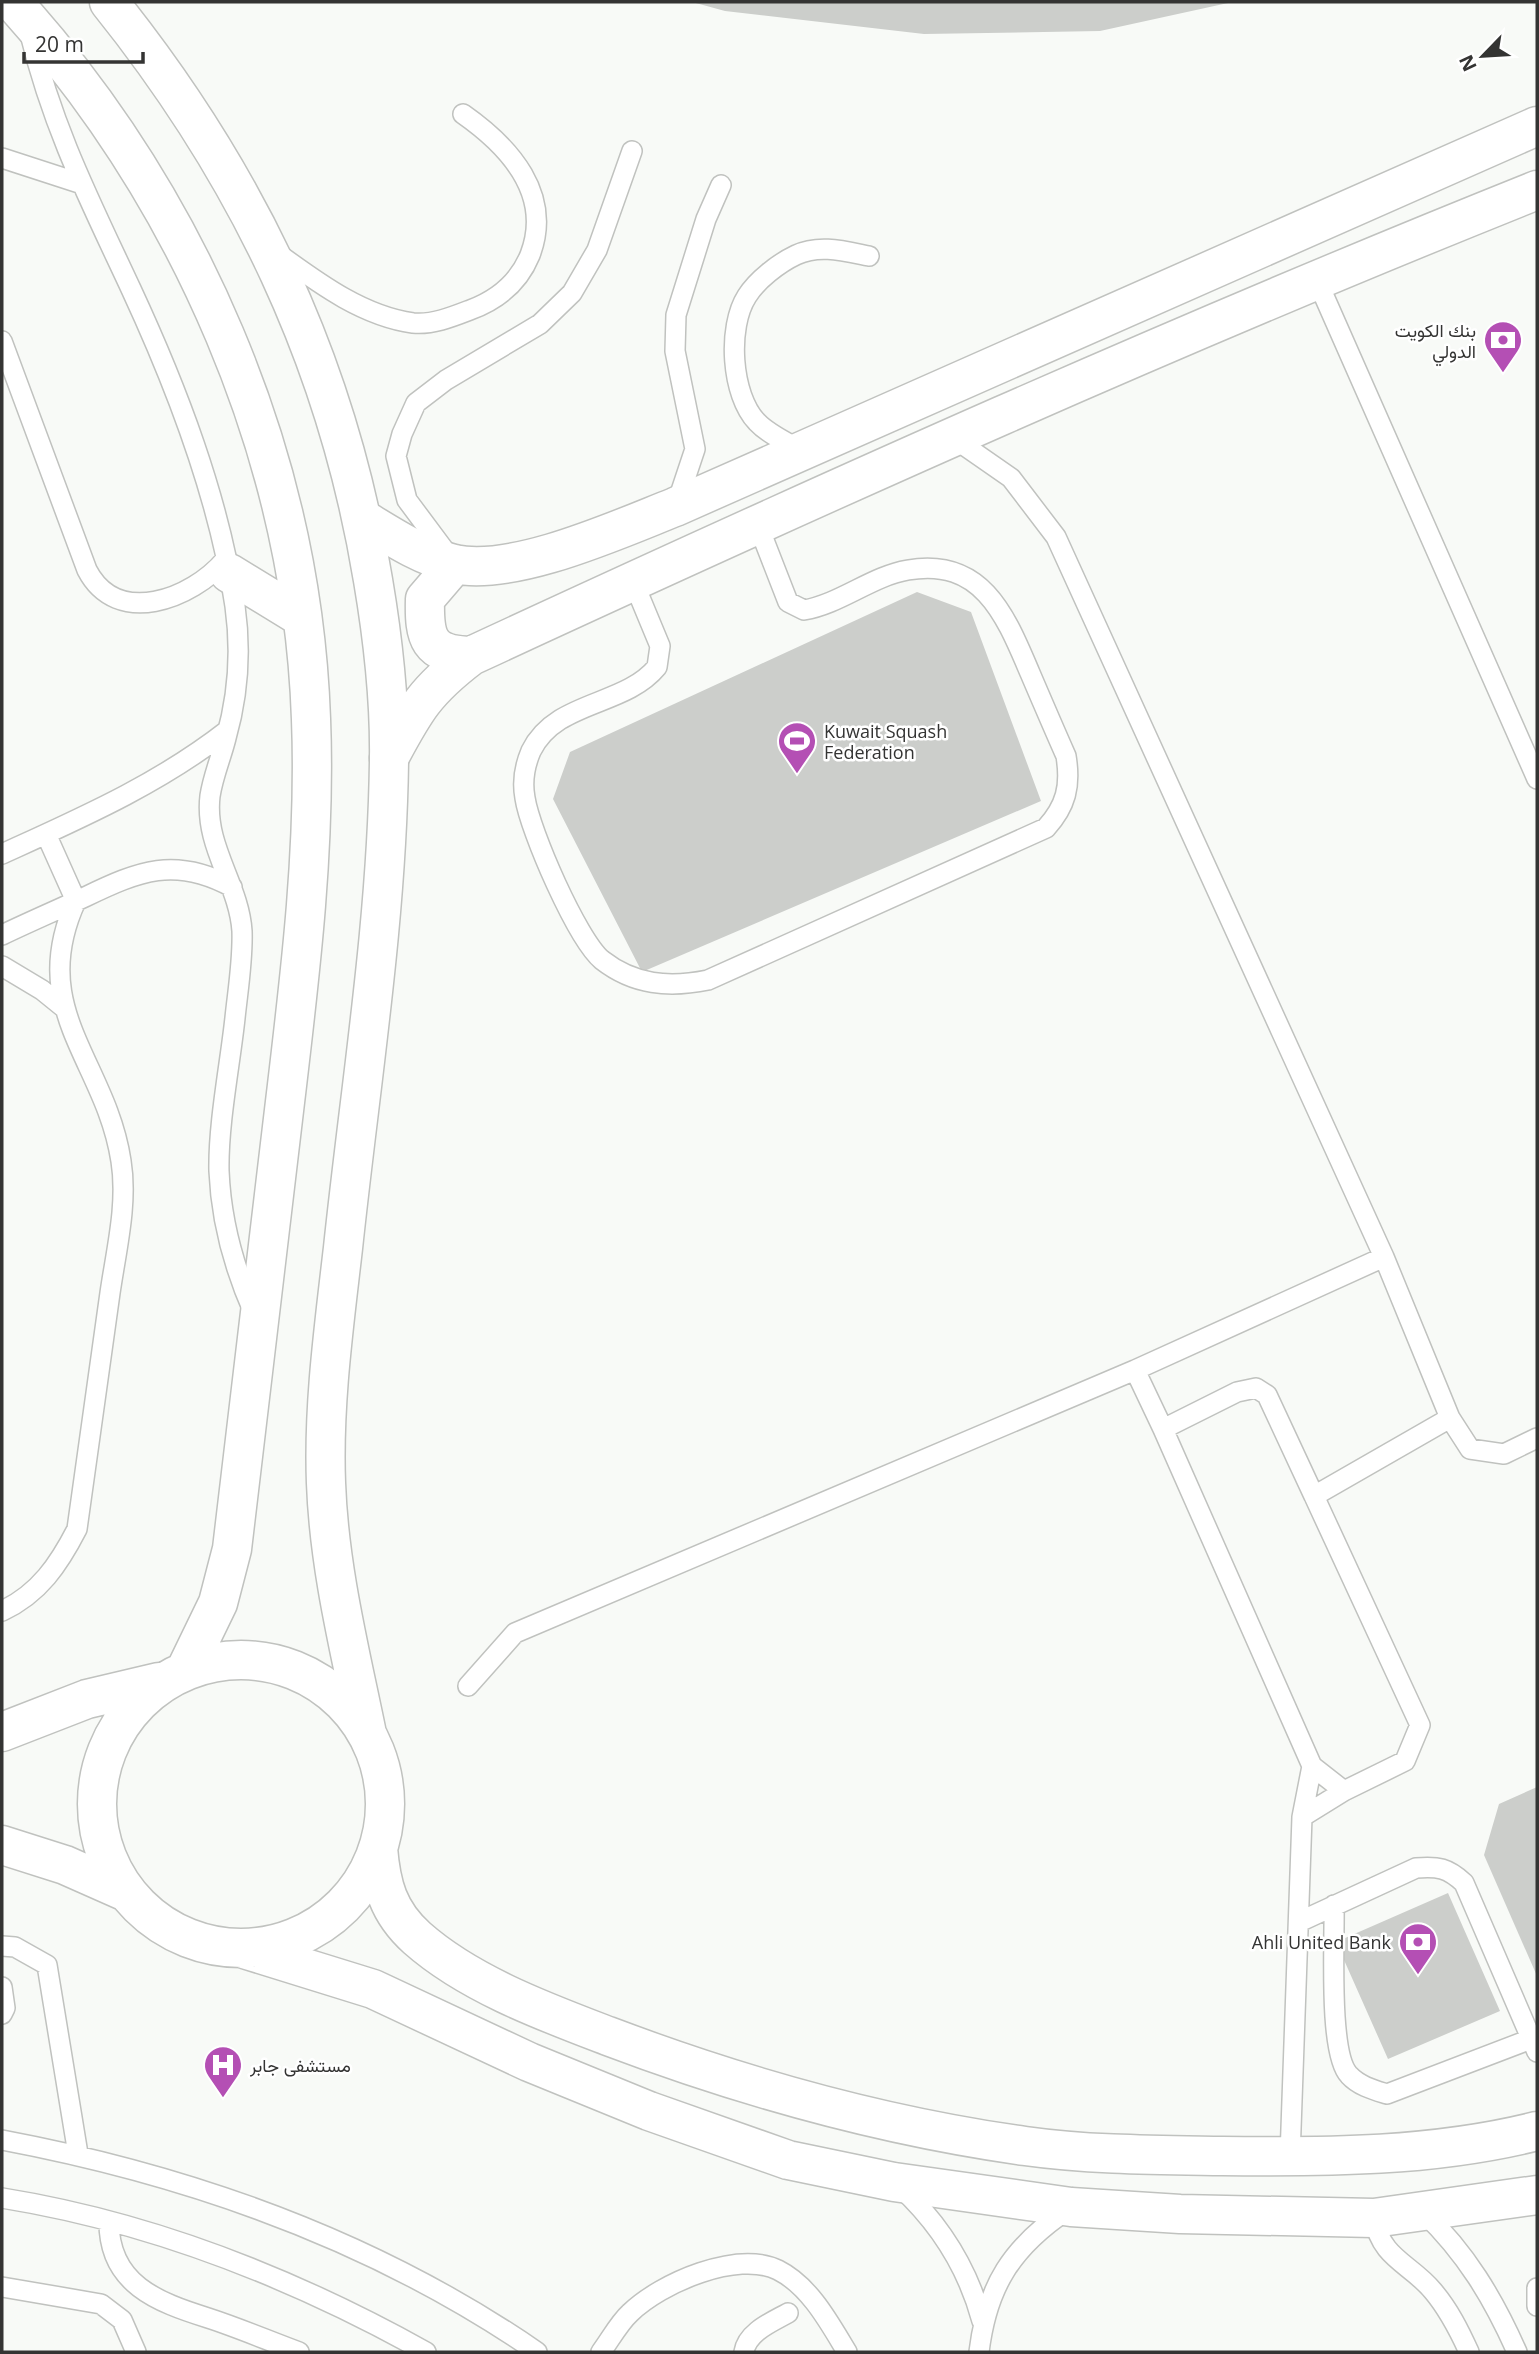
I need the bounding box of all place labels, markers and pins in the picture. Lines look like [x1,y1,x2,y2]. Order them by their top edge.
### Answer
place label: بنك الكويت الدولي [1395,318,1476,367]
bank icon: بنك الكويت الدولي [1482,319,1524,374]
place label: Kuwait Squash Federation [824,719,947,764]
sports icon: Kuwait Squash Federation [776,720,818,775]
bank icon: Ahli United Bank [1397,1921,1439,1976]
place label: Ahli United Bank [1252,1930,1392,1954]
hospital icon: مستشفى جابر [202,2044,244,2099]
place label: مستشفى جابر [249,2053,351,2077]

